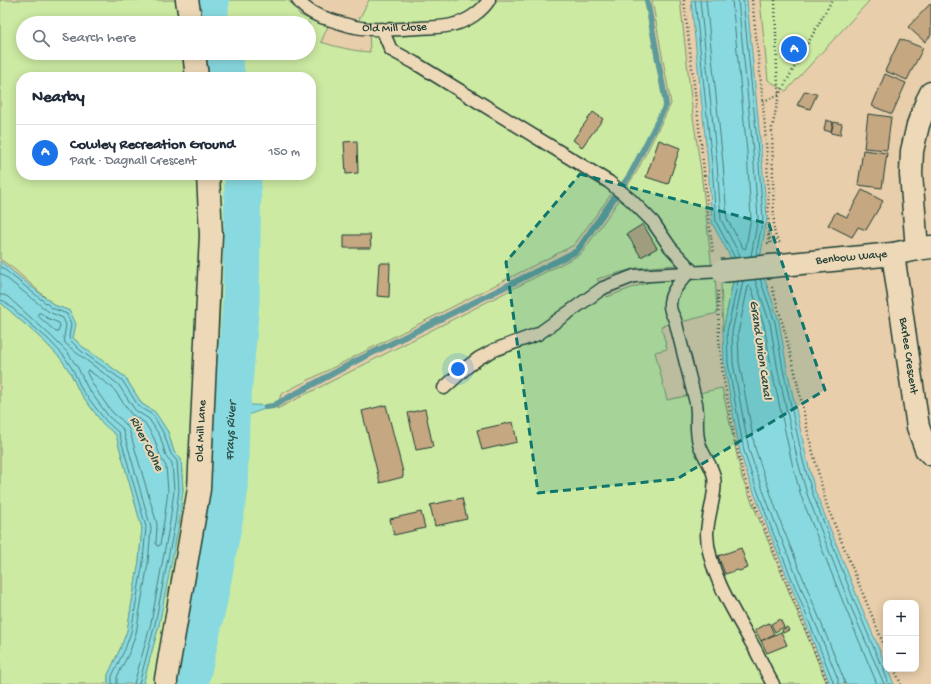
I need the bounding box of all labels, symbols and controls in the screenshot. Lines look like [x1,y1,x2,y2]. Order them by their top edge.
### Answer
search box [16,16,316,60]
street label: Old Mill Close [361,21,428,36]
icon: search [30,27,52,49]
text: Search here [62,29,136,47]
pin: A [781,34,807,64]
text: Nearby [32,88,85,108]
text: Cowley Recreation Ground [70,136,235,154]
text: A [41,145,49,160]
text: 150 m [268,145,300,160]
text: Park · Dagnall Crescent [70,154,196,169]
street label: Benbow Waye [814,248,889,269]
water label: Grand Union Canal [746,299,775,402]
street label: Barlee Crescent [895,316,920,396]
your location [448,359,468,379]
water label: Frays River [222,398,240,461]
street label: Old Mill Lane [193,399,210,462]
water label: River Colne [126,414,167,475]
map controls [883,600,919,672]
button: + [883,600,919,636]
button: − [883,636,919,672]

